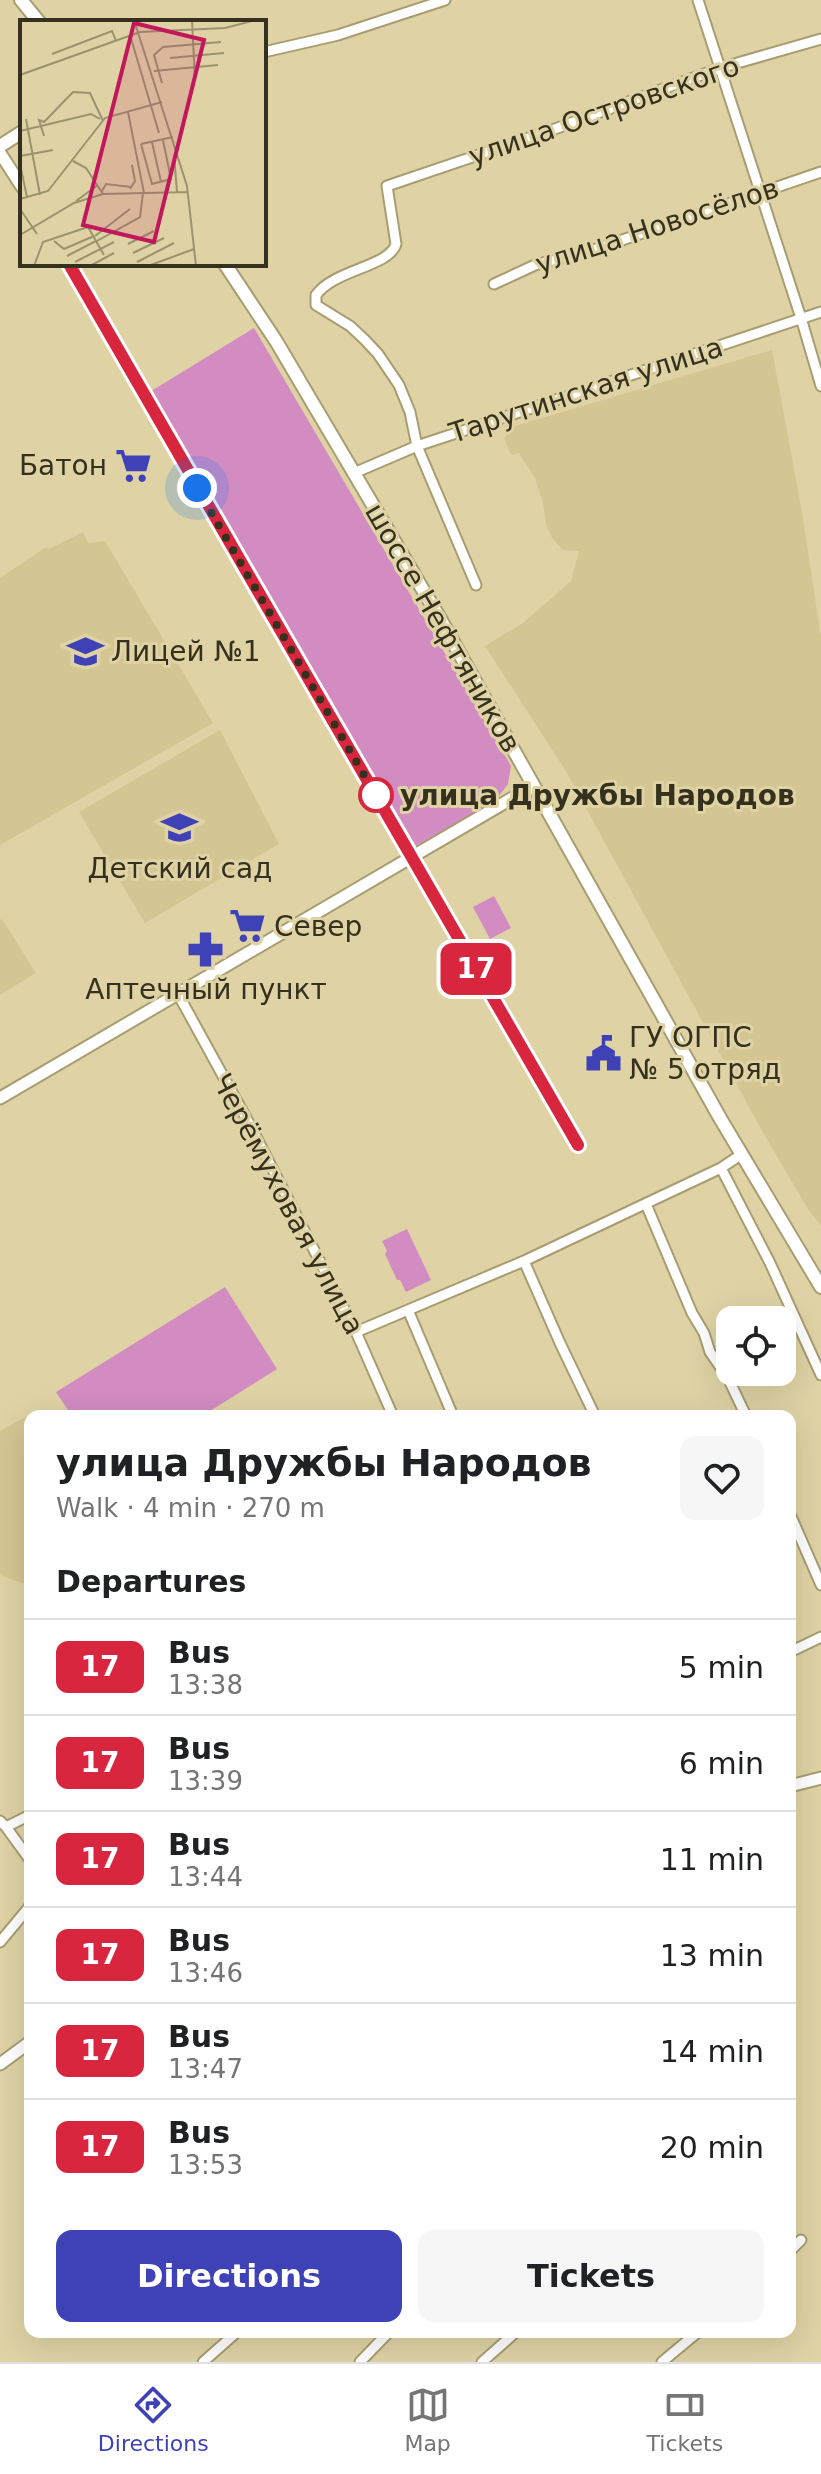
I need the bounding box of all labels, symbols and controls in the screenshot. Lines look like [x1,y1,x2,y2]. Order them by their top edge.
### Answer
inset map [20,20,266,266]
street label: улица Островского [464,49,744,173]
street label: улица Новосёлов [531,171,783,281]
street label: Тарутинская улица [444,330,727,450]
supermarket icon: Батон [114,446,152,484]
place label: Батон [19,449,107,482]
your location [177,468,217,508]
street label: шоссе Нефтяников [358,498,528,758]
school or university icon: Лицей №1 [66,632,104,670]
place label: Лицей №1 [111,635,261,668]
marker: улица Дружбы Народов [359,778,393,812]
place label: улица Дружбы Народов [400,779,795,812]
school or university icon: Детский сад [161,809,199,847]
place label: Детский сад [88,852,272,885]
supermarket icon: Север [229,907,267,945]
place label: Север [274,910,362,943]
pharmacy icon: Аптечный пункт [187,930,225,968]
line badge: 17 [440,943,512,995]
text: 17 [457,952,495,985]
place label: Аптечный пункт [85,973,327,1006]
place label: ГУ ОГПС № 5 отряд [629,1021,781,1086]
public building icon: ГУ ОГПС № 5 отряд [584,1034,622,1072]
street label: Черёмуховая улица [205,1068,371,1340]
map controls [716,1306,796,1386]
button: locate [716,1306,796,1386]
button: heart [680,1436,764,1520]
text: улица Дружбы Народов [56,1441,592,1485]
text: Walk · 4 min · 270 m [56,1493,325,1523]
text: Departures [56,1564,246,1599]
text: Bus [168,1635,230,1670]
text: 17 [81,1650,119,1683]
text: 5 min [679,1650,764,1685]
text: 13:38 [168,1670,243,1700]
text: Bus [168,1731,230,1766]
text: 17 [81,1746,119,1779]
text: 6 min [679,1746,764,1781]
text: 13:39 [168,1766,243,1796]
text: Bus [168,1827,230,1862]
text: 17 [81,1842,119,1875]
text: 11 min [660,1842,764,1877]
text: 13:44 [168,1862,243,1892]
text: Bus [168,1923,230,1958]
text: 17 [81,1938,119,1971]
text: 13 min [660,1938,764,1973]
text: 13:46 [168,1958,243,1988]
text: Bus [168,2019,230,2054]
text: 17 [81,2034,119,2067]
text: 14 min [660,2034,764,2069]
text: 13:47 [168,2054,243,2084]
text: Bus [168,2115,230,2150]
text: 17 [81,2130,119,2163]
text: 20 min [660,2130,764,2165]
text: 13:53 [168,2150,243,2180]
button: Directions [56,2230,402,2322]
button: Tickets [418,2230,764,2322]
tab: Directions [98,2383,209,2456]
tab: Map [404,2383,451,2456]
tab: Tickets [647,2383,723,2456]

